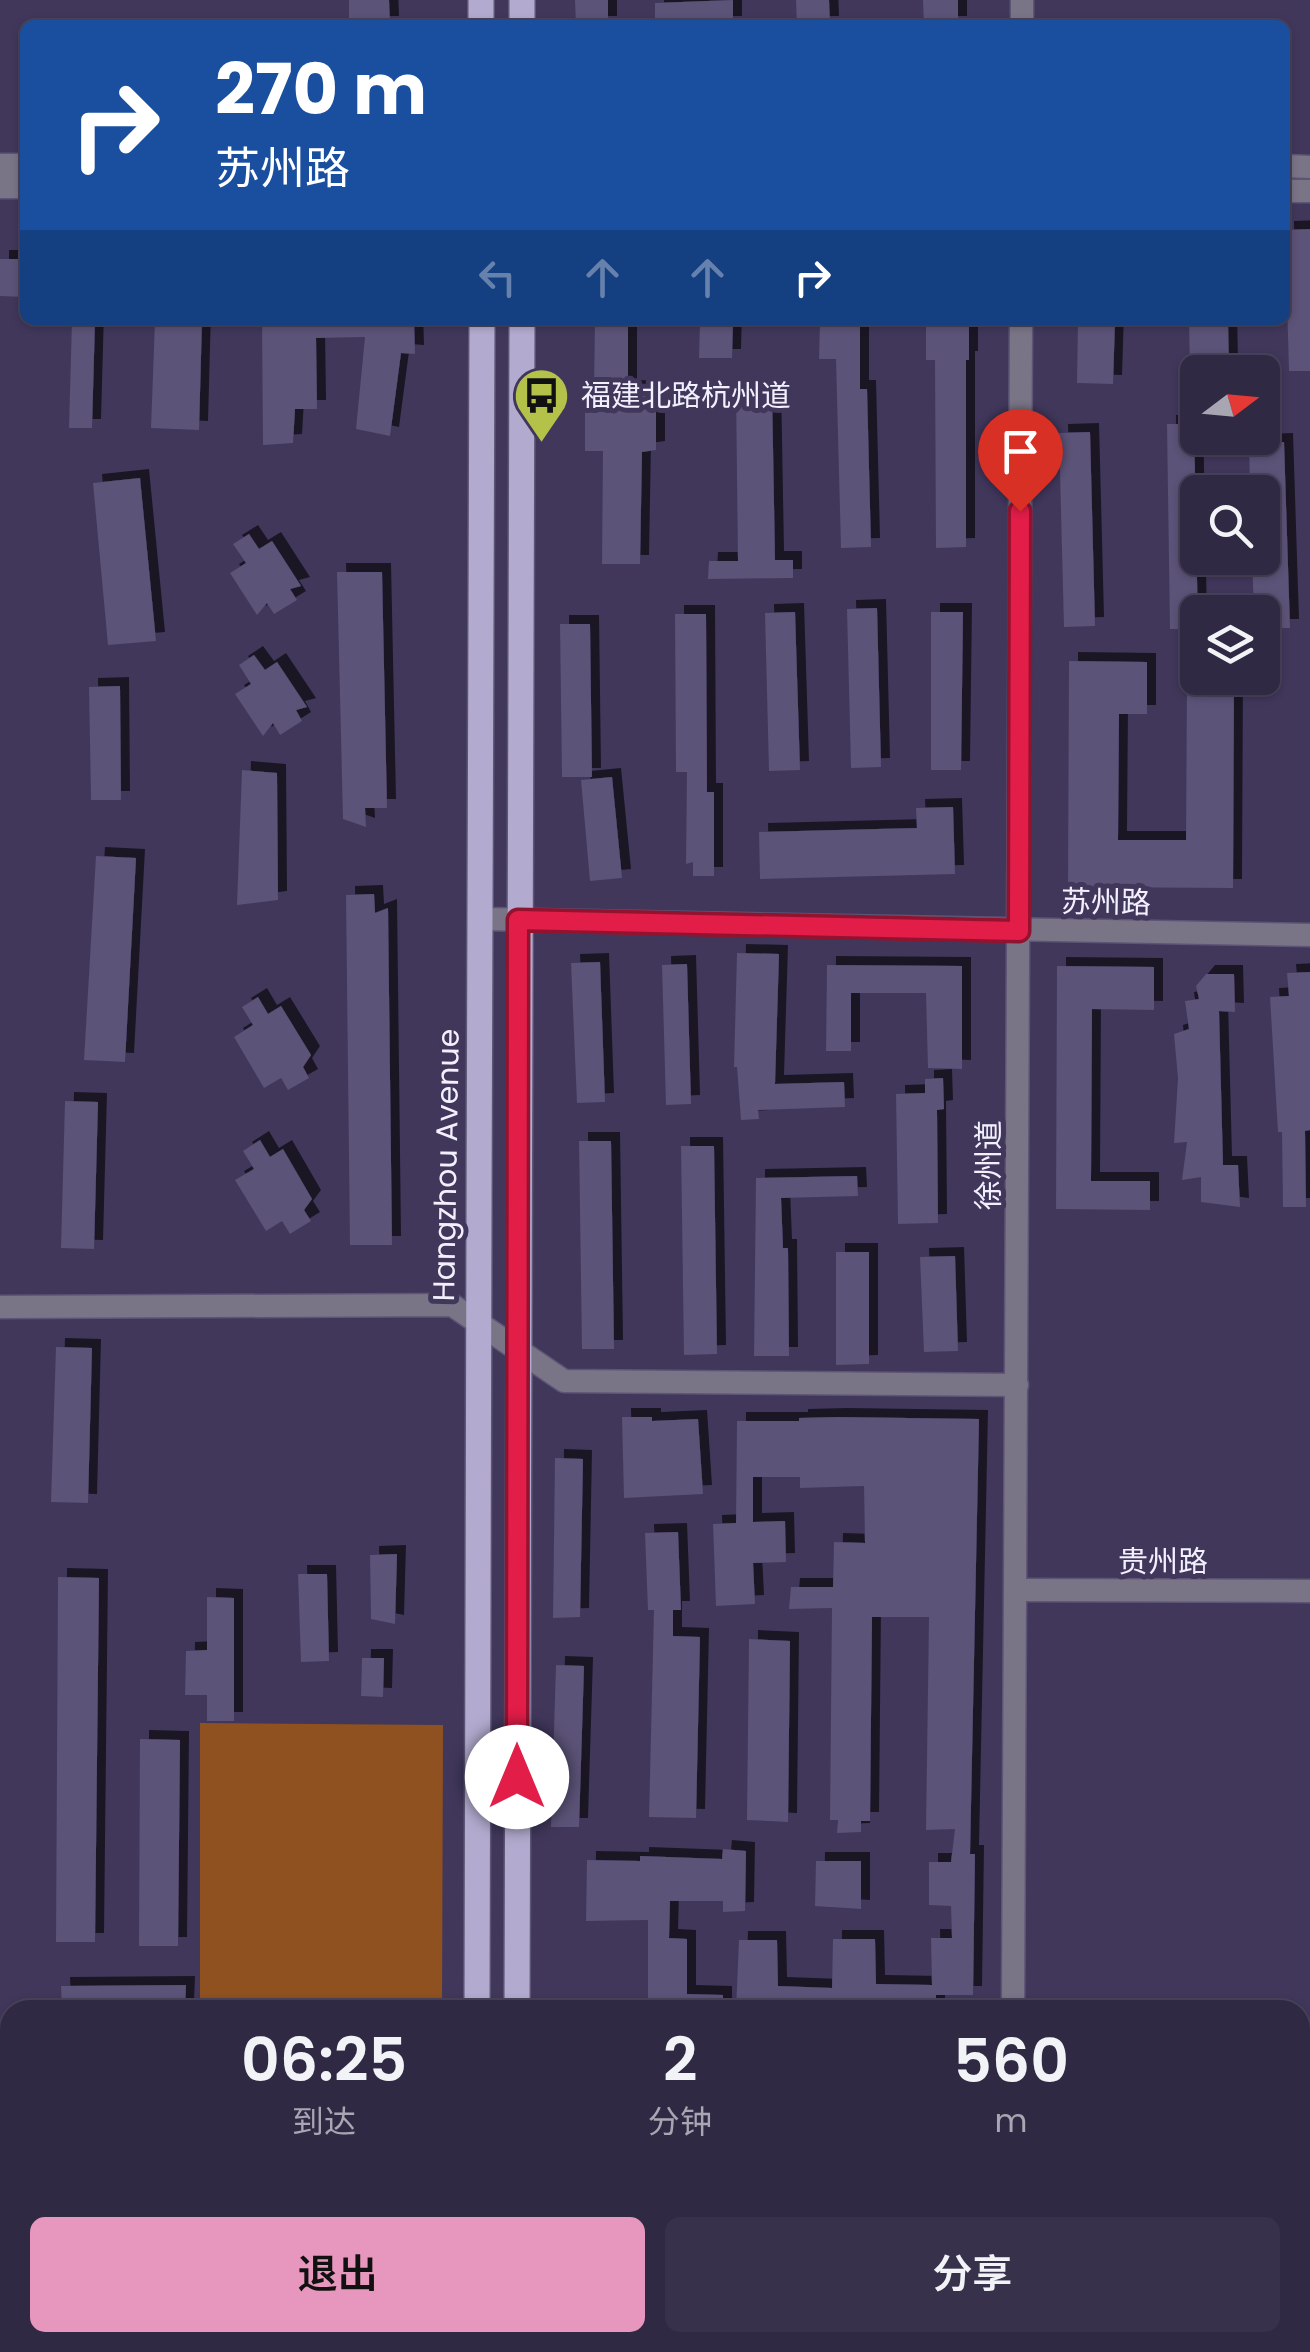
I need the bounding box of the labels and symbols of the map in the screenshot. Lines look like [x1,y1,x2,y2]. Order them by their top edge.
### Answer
north arrow [1180,355,1280,455]
bus stop icon: 福建北路杭州道 [512,365,572,444]
place label: 福建北路杭州道 [581,374,791,417]
pin [978,409,1063,512]
street label: 苏州路 [1061,880,1151,924]
street label: Hangzhou Avenue [422,1028,470,1302]
street label: 徐州道 [967,1120,1010,1210]
street label: 贵州路 [1118,1540,1208,1583]
position arrow [465,1725,569,1829]

